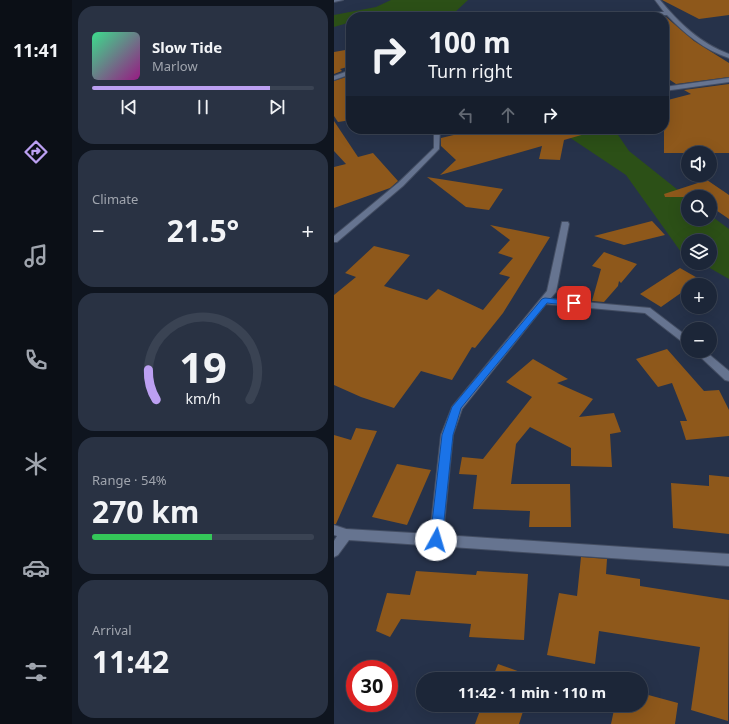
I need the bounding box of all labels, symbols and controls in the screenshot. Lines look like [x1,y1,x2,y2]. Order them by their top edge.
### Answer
text: 100 m [428,23,511,61]
icon: right [362,28,414,80]
text: Slow Tide [152,37,222,57]
text: 11:41 [13,38,59,62]
text: Marlow [152,57,198,75]
text: Turn right [428,59,512,83]
icon: previous [118,96,140,118]
icon: pause [192,96,214,118]
icon: next [266,96,288,118]
icon: left [455,104,477,126]
icon: ahead [497,104,519,126]
icon: right [539,104,561,126]
icon: directions [22,138,50,166]
map controls [681,146,717,358]
button: sound [681,146,717,182]
text: Climate [92,190,138,208]
button: search [681,190,717,226]
text: 21.5° [167,210,239,251]
text: − [92,215,105,245]
text: + [301,215,314,245]
button: layers [681,234,717,270]
icon: music [22,242,50,270]
button: + [681,278,717,314]
pin [557,286,591,320]
icon: arrive [563,292,585,314]
button: − [681,322,717,358]
text: 19 [179,339,227,395]
icon: phone [22,346,50,374]
text: km/h [185,389,221,408]
icon: climate [22,450,50,478]
text: Range · 54% [92,471,167,489]
text: 270 km [92,491,199,532]
position arrow [415,519,457,561]
icon: car [22,554,50,582]
text: Arrival [92,621,132,639]
text: 11:42 [92,641,169,682]
icon: filters [22,658,50,686]
speed limit sign: 30 [346,660,398,712]
text: 11:42 · 1 min · 110 m [458,682,606,702]

